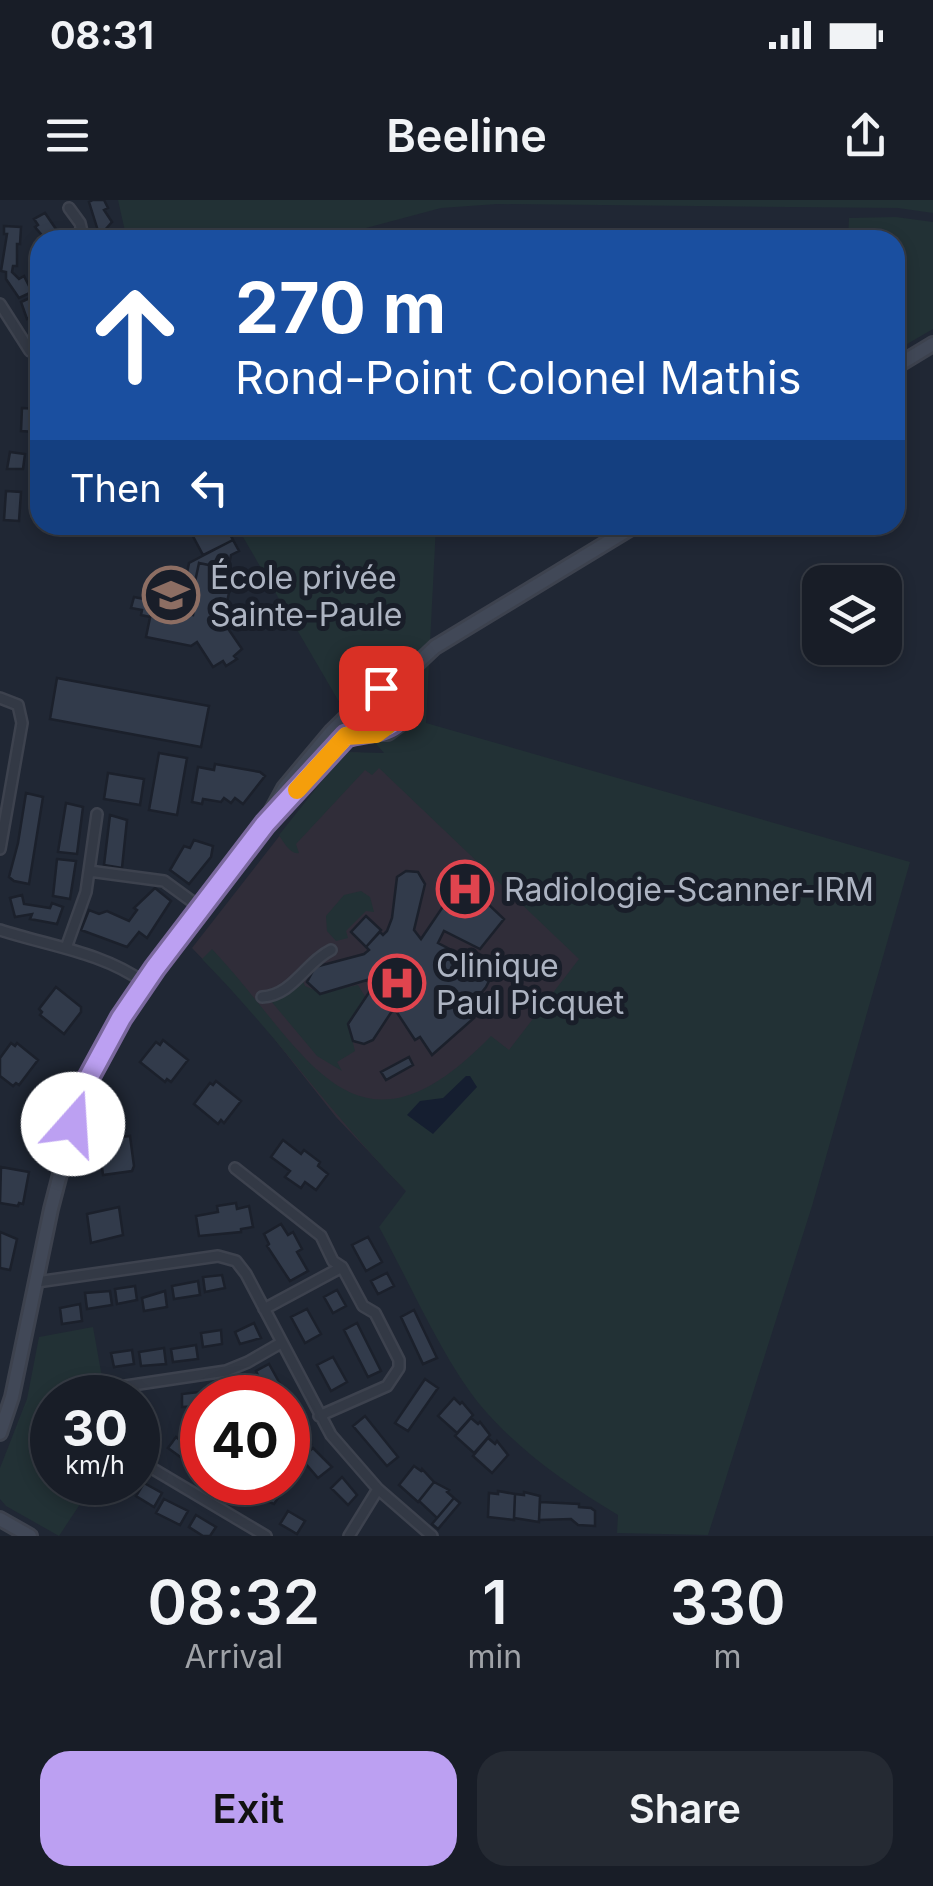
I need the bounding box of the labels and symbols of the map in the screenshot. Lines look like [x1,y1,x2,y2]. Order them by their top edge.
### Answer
place label: École privée Sainte-Paule [210,558,402,634]
school or university icon: École privée Sainte-Paule [141,565,201,625]
pin [339,646,424,731]
hospital icon: Radiologie-Scanner-IRM [435,859,495,919]
place label: Radiologie-Scanner-IRM [504,870,874,909]
place label: Clinique Paul Picquet [436,946,624,1022]
hospital icon: Clinique Paul Picquet [367,953,427,1013]
position arrow [21,1072,125,1176]
speed limit sign: 40 [180,1375,310,1505]

